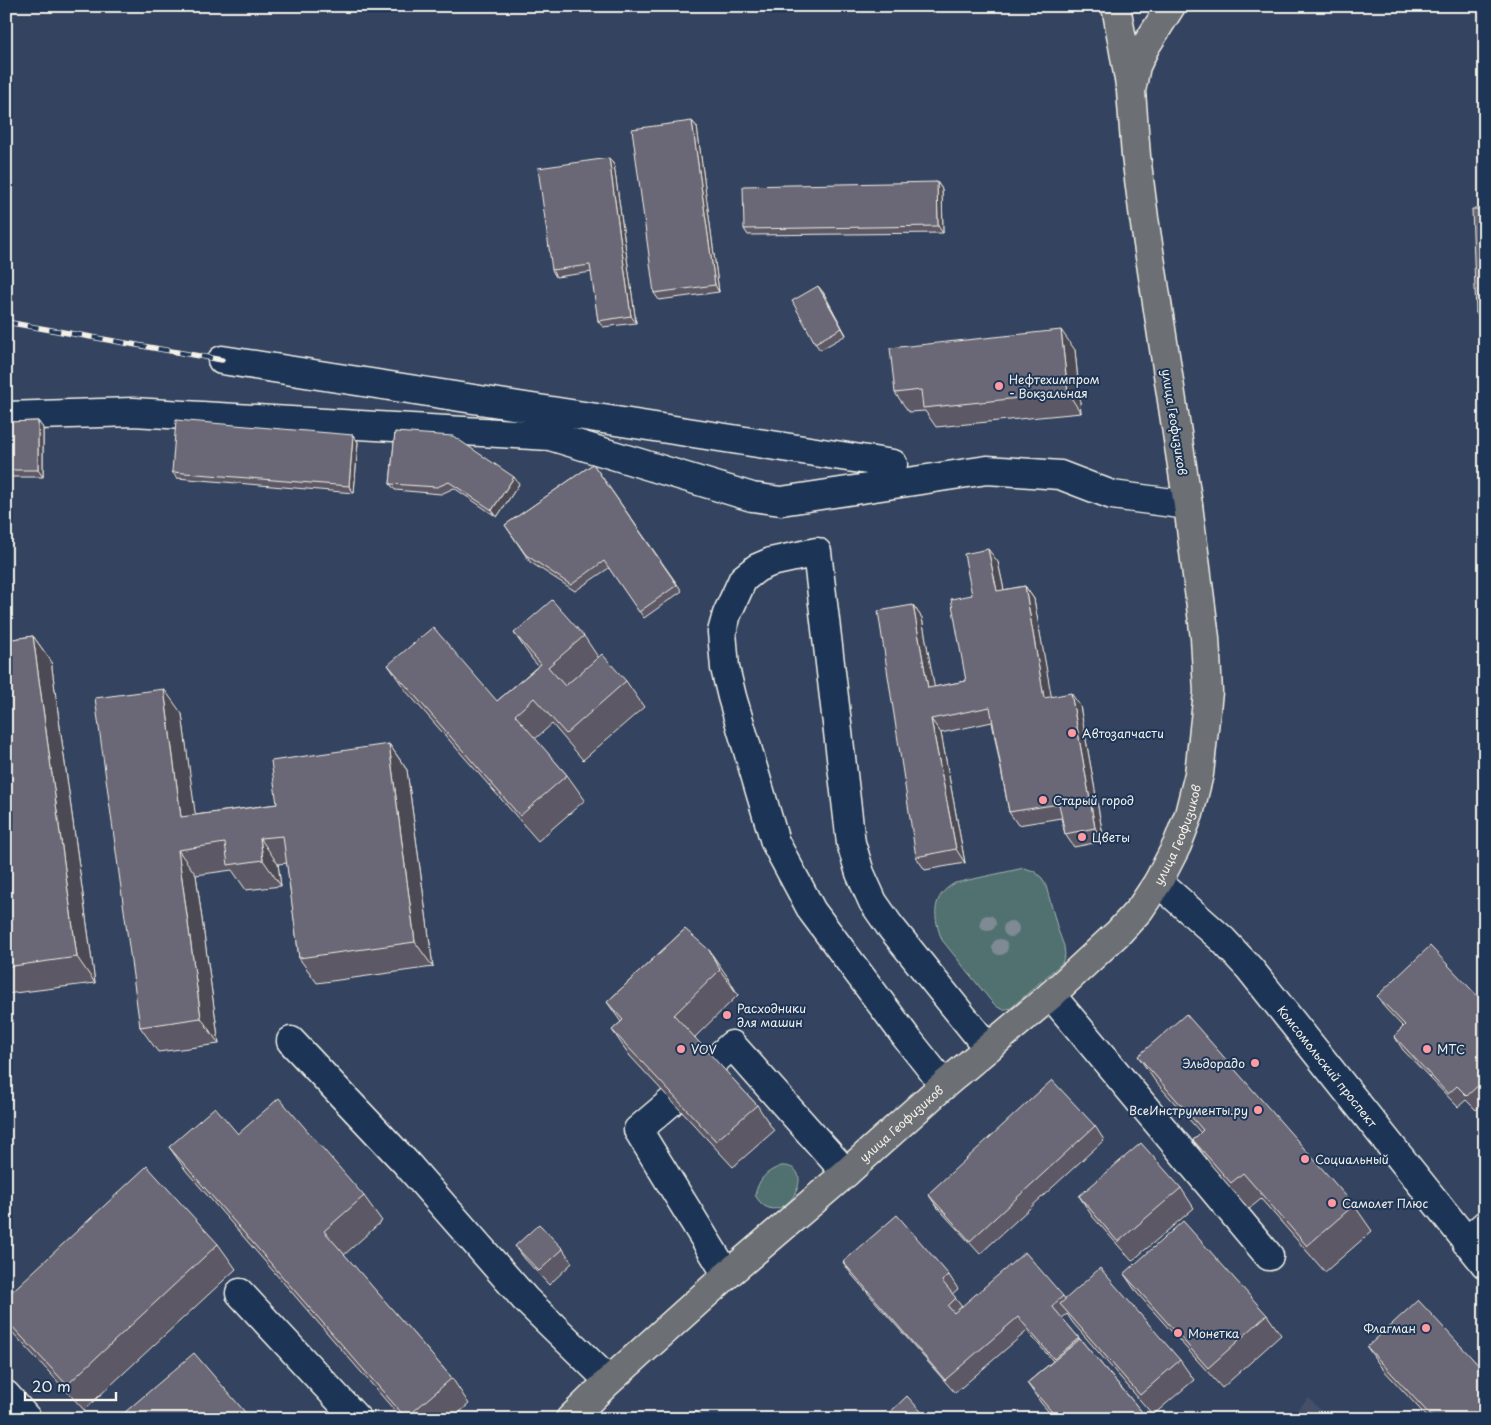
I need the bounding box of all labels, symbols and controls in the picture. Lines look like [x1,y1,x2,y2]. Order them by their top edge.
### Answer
street label: улица Геофизиков [1158,368,1192,476]
place label: Нефтехимпром - Вокзальная [1009,370,1100,402]
marker: Нефтехимпром - Вокзальная [993,380,1005,392]
place label: Автозапчасти [1082,724,1164,742]
marker: Автозапчасти [1066,727,1078,739]
street label: улица Геофизиков [1149,782,1205,888]
place label: Старый город [1053,791,1134,809]
marker: Старый город [1037,794,1049,806]
place label: Цветы [1092,828,1130,846]
marker: Цветы [1076,831,1088,843]
place label: Расходники для машин [737,999,806,1031]
street label: Комсомольский проспект [1273,1001,1382,1131]
marker: Расходники для машин [721,1009,733,1021]
place label: VOV [691,1040,717,1058]
place label: МТС [1437,1040,1465,1058]
marker: VOV [675,1043,687,1055]
marker: МТС [1421,1043,1433,1055]
place label: Эльдорадо [1182,1054,1245,1072]
marker: Эльдорадо [1249,1057,1261,1069]
street label: улица Геофизиков [855,1081,947,1166]
place label: ВсеИнструменты.ру [1129,1101,1248,1119]
marker: ВсеИнструменты.ру [1252,1104,1264,1116]
place label: Социальный [1315,1150,1389,1168]
marker: Социальный [1299,1153,1311,1165]
place label: Самолет Плюс [1342,1194,1428,1212]
marker: Самолет Плюс [1326,1197,1338,1209]
place label: Флагман [1363,1319,1416,1337]
marker: Флагман [1420,1322,1432,1334]
place label: Монетка [1188,1324,1240,1342]
marker: Монетка [1172,1327,1184,1339]
scale bar [25,1370,116,1402]
text: 20 m [32,1374,71,1397]

